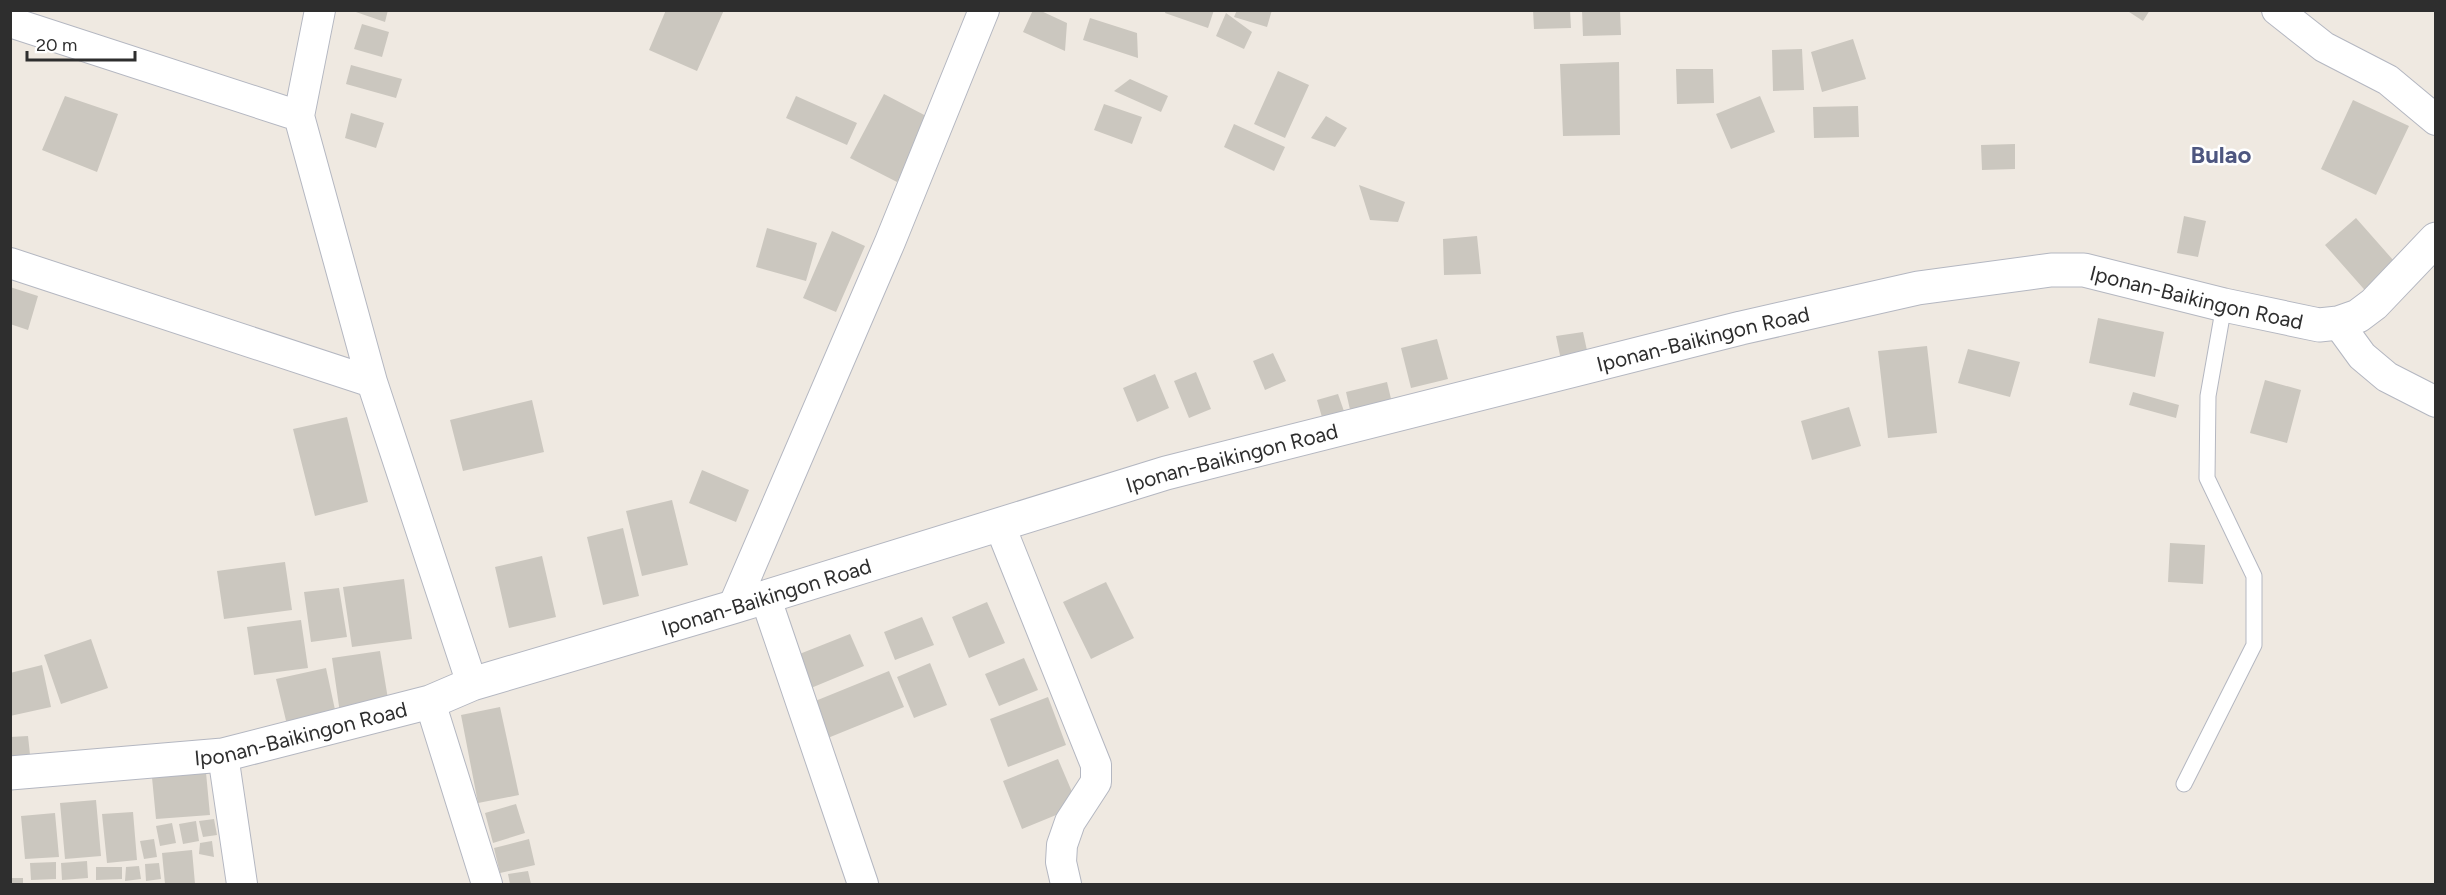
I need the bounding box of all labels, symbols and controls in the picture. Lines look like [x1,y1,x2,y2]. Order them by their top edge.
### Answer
scale bar [27,24,135,62]
text: 20 m [36,34,77,56]
district label: Bulao [2191,140,2252,169]
street label: Iponan-Baikingon Road [2087,259,2305,334]
street label: Iponan-Baikingon Road [1594,300,1812,376]
street label: Iponan-Baikingon Road [1123,418,1340,497]
street label: Iponan-Baikingon Road [658,553,874,640]
street label: Iponan-Baikingon Road [193,696,410,770]

